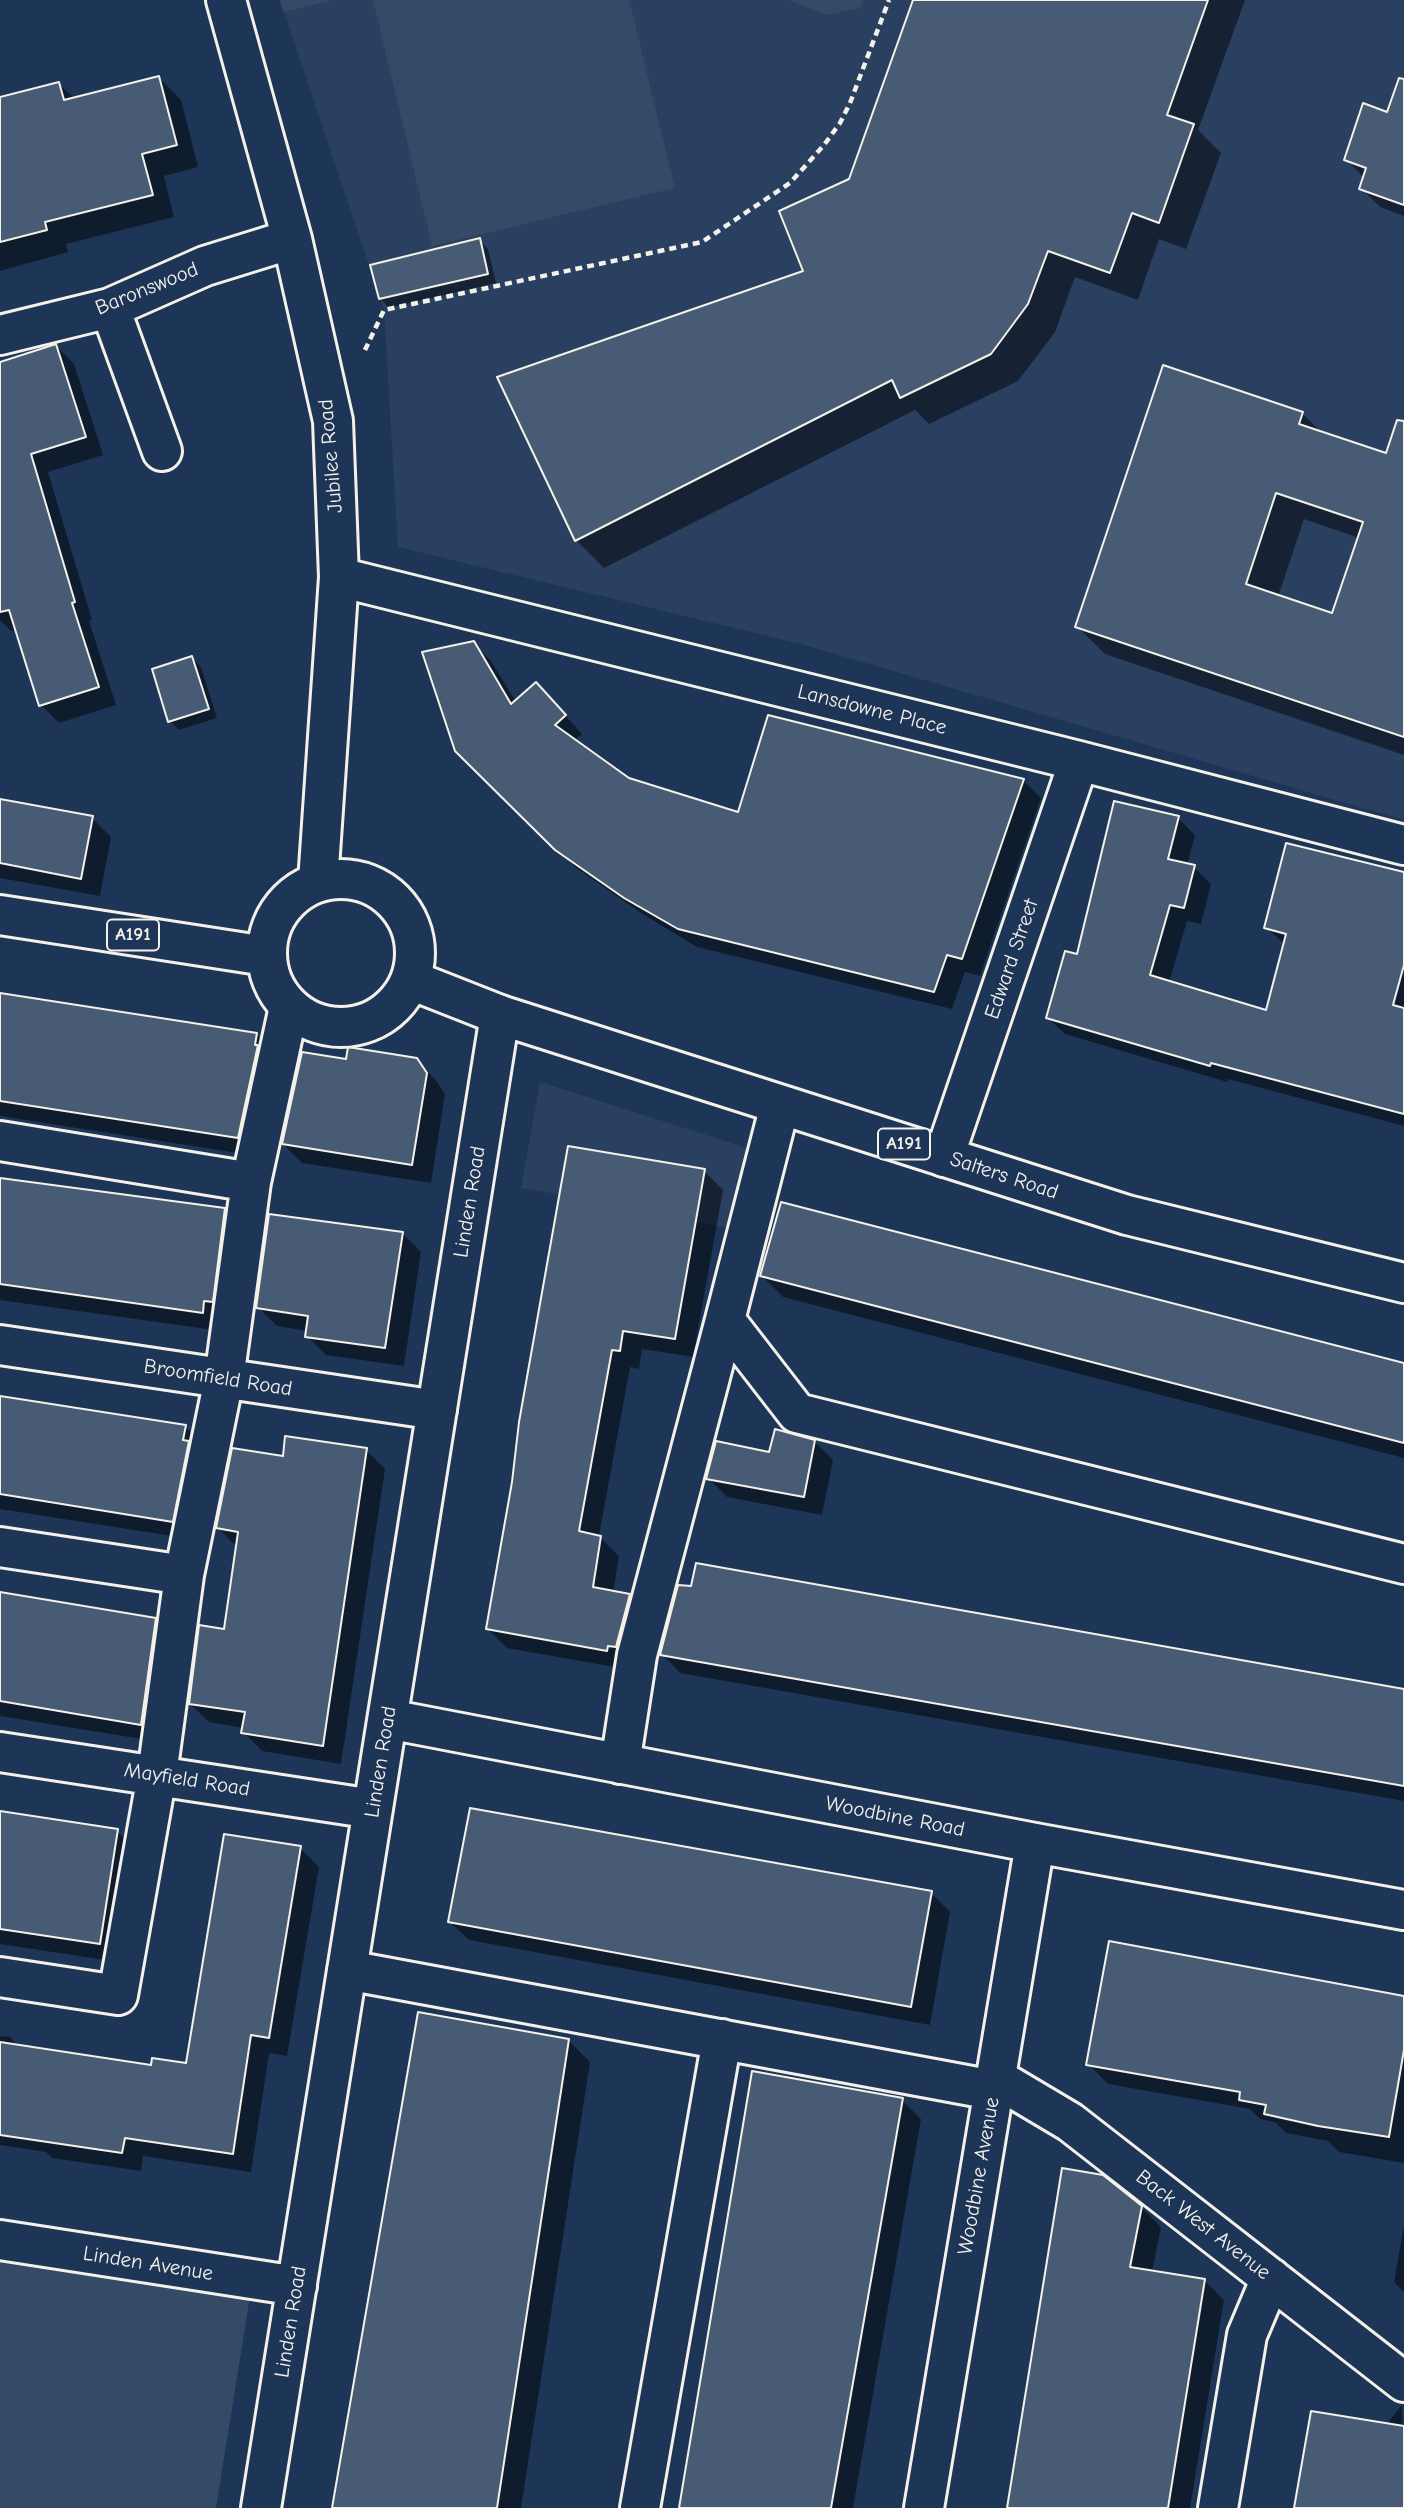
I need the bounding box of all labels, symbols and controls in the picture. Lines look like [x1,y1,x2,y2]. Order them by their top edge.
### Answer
street label: Baronswood [92,257,202,321]
street label: Jubilee Road [313,398,349,514]
street label: Lansdowne Place [795,679,949,741]
street label: Edward Street [980,896,1044,1022]
road number: A191 [107,920,159,951]
road number: A191 [878,1128,930,1160]
street label: Linden Road [449,1144,491,1260]
street label: Salters Road [947,1147,1061,1205]
street label: Broomfield Road [142,1354,294,1402]
street label: Linden Road [360,1704,402,1820]
street label: Mayfield Road [122,1758,252,1802]
street label: Woodbine Road [823,1791,967,1843]
street label: Woodbine Avenue [953,2095,1005,2257]
street label: Back West Avenue [1131,2165,1275,2285]
street label: Linden Avenue [81,2241,215,2287]
street label: Linden Road [270,2264,312,2380]

